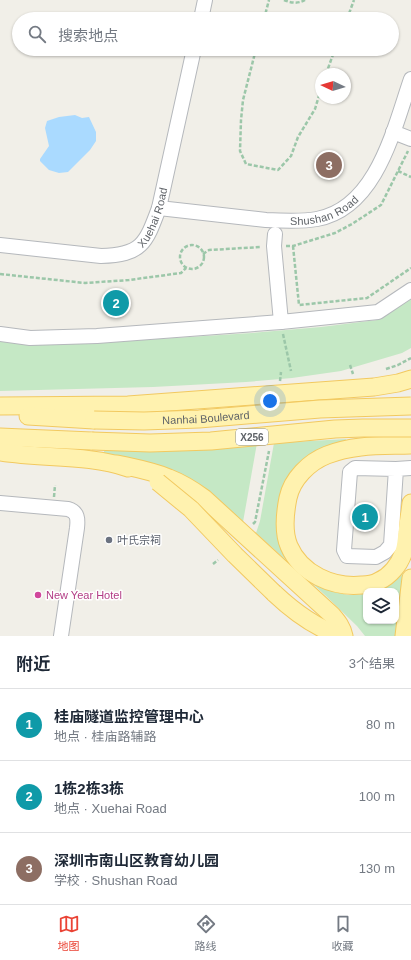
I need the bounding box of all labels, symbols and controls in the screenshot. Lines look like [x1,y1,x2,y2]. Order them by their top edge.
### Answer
search box [12,12,399,56]
icon: search [26,23,48,45]
text: 搜索地点 [58,27,118,44]
north arrow [315,68,351,104]
pin: 3 [316,150,342,180]
street label: Xuehai Road [135,186,169,250]
street label: Shushan Road [290,193,361,227]
pin: 2 [103,288,129,318]
your location [260,391,280,411]
street label: Nanhai Boulevard [162,409,250,426]
road number: X256 [236,429,268,445]
pin: 1 [352,502,378,532]
place label: 叶氏宗祠 [117,534,161,546]
marker: 叶氏宗祠 [104,535,114,545]
map controls [363,588,399,624]
button: layers [363,588,399,624]
place label: New Year Hotel [46,589,122,601]
marker: New Year Hotel [33,590,43,600]
text: 附近 [16,655,50,674]
text: 3个结果 [349,656,395,671]
text: 桂庙隧道监控管理中心 [54,708,204,725]
text: 1 [25,717,33,732]
text: 80 m [366,717,395,732]
text: 地点 · 桂庙路辅路 [54,729,157,744]
text: 1栋2栋3栋 [54,780,124,797]
text: 2 [25,789,33,804]
text: 100 m [359,789,395,804]
text: 地点 · Xuehai Road [54,801,167,816]
text: 深圳市南山区教育幼儿园 [54,852,219,869]
text: 3 [25,861,33,876]
text: 130 m [359,861,395,876]
text: 学校 · Shushan Road [54,873,178,888]
tab: 地图 [58,913,80,953]
tab: 路线 [195,913,217,953]
tab: 收藏 [332,913,354,953]

